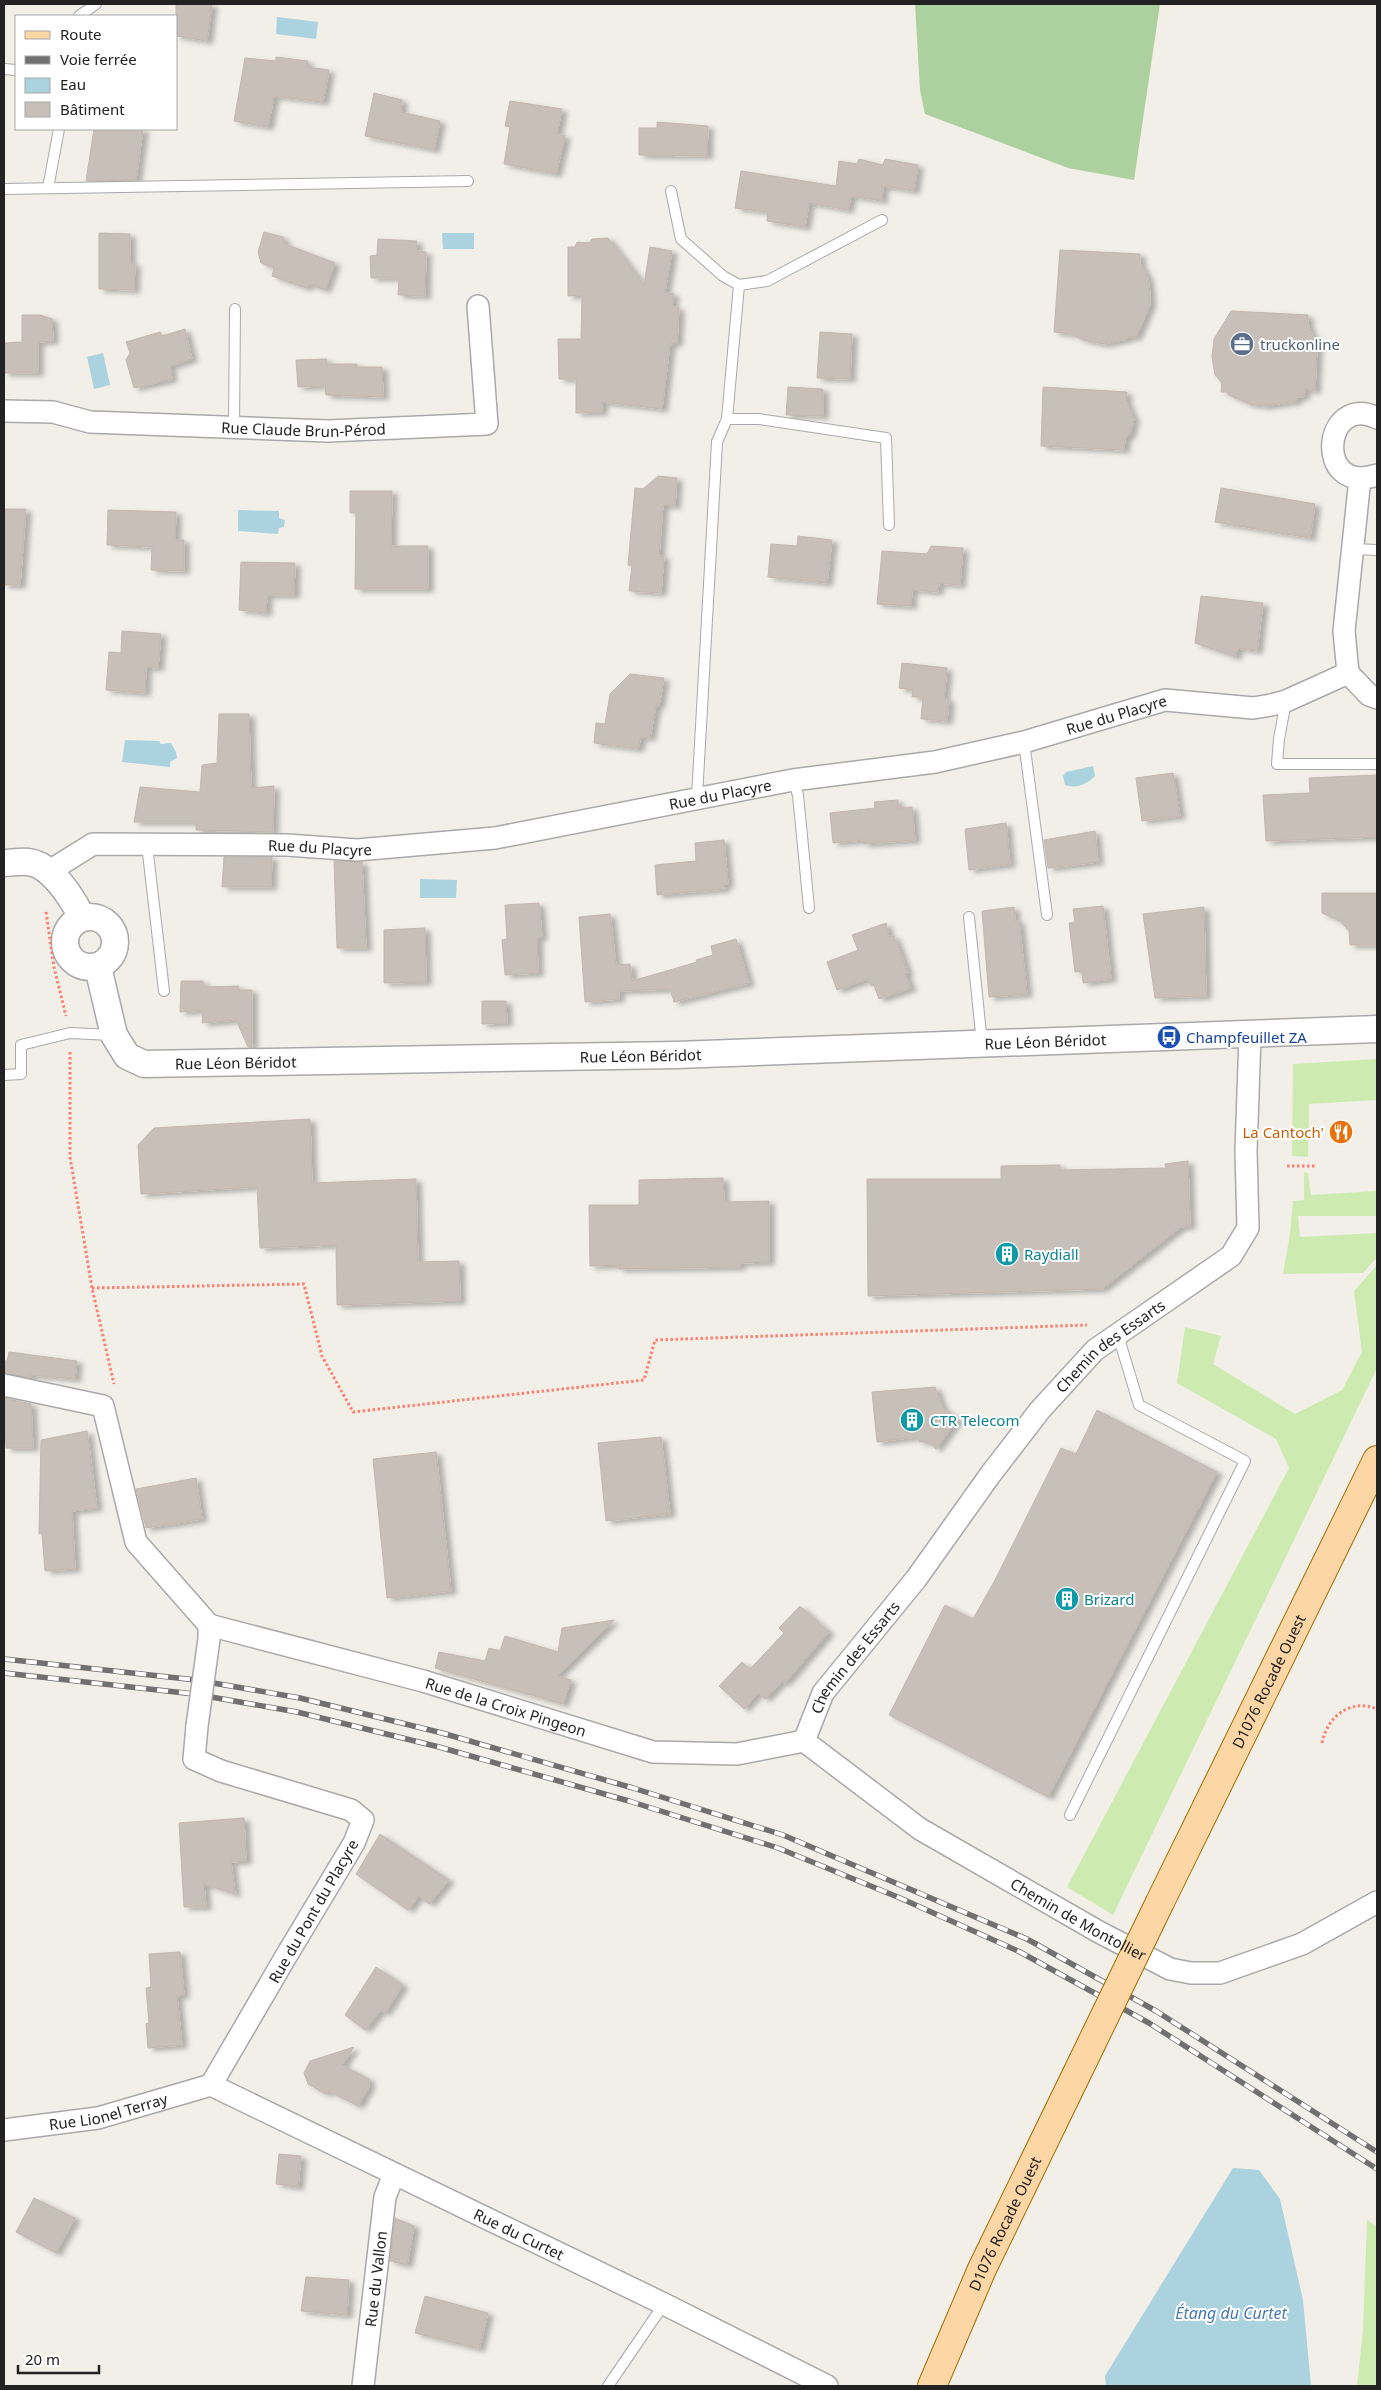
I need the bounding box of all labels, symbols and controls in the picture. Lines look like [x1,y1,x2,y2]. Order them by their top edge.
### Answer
legend [15,15,178,130]
text: Route [60,24,102,44]
text: Voie ferrée [60,49,137,69]
text: Eau [60,74,86,94]
text: Bâtiment [60,99,125,119]
office icon: truckonline [1229,331,1255,357]
place label: truckonline [1260,334,1340,354]
street label: Rue Claude Brun-Pérod [221,417,386,441]
street label: Rue du Placyre [1064,690,1169,739]
street label: Rue du Placyre [667,774,773,814]
street label: Rue du Placyre [268,835,373,860]
bus stop icon: Champfeuillet ZA [1156,1024,1182,1050]
place label: Champfeuillet ZA [1186,1027,1307,1047]
street label: Rue Léon Béridot [984,1029,1107,1054]
street label: Rue Léon Béridot [580,1044,702,1067]
street label: Rue Léon Béridot [175,1051,297,1073]
restaurant icon: La Cantoch' [1328,1119,1354,1145]
place label: La Cantoch' [1242,1122,1324,1142]
building icon: Raydiall [994,1241,1020,1267]
place label: Raydiall [1024,1244,1079,1264]
street label: Chemin des Essarts [1051,1295,1169,1397]
building icon: CTR Telecom [899,1407,925,1433]
place label: CTR Telecom [930,1410,1019,1430]
building icon: Brizard [1054,1586,1080,1612]
place label: Brizard [1084,1589,1134,1609]
street label: Chemin des Essarts [806,1597,904,1716]
street label: D1076 Rocade Ouest [1227,1610,1310,1752]
street label: Rue de la Croix Pingeon [423,1672,589,1741]
street label: Rue du Pont du Placyre [264,1835,362,1987]
street label: Chemin de Montollier [1007,1873,1150,1965]
street label: Rue Lionel Terray [48,2088,170,2134]
street label: D1076 Rocade Ouest [964,2152,1046,2294]
street label: Rue du Curtet [471,2204,568,2264]
street label: Rue du Vallon [360,2230,391,2328]
water label: Étang du Curtet [1175,2302,1287,2324]
scale bar [18,2342,99,2374]
text: 20 m [25,2349,60,2369]

